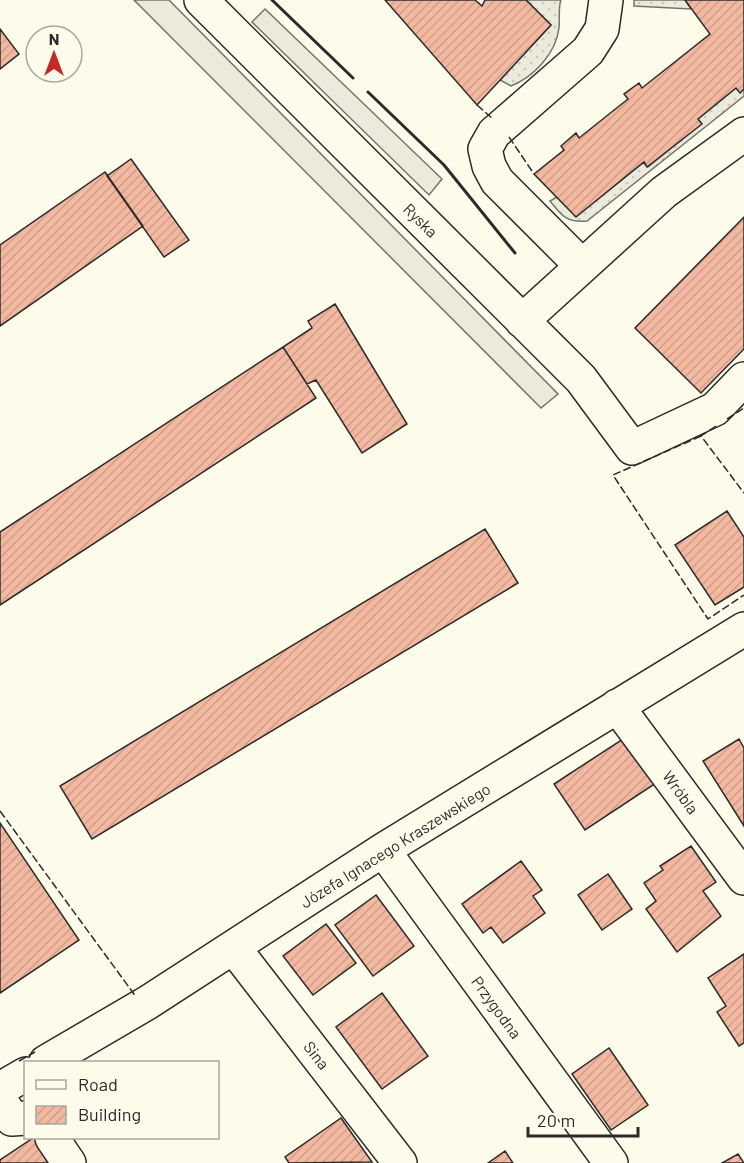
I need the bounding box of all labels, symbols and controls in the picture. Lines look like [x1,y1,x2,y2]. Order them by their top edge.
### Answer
north arrow [24,24,84,84]
text: N [49,29,59,48]
street label: Ryska [400,199,442,241]
street label: Wróbla [659,767,703,817]
street label: Józefa Ignacego Kraszewskiego [296,779,494,911]
street label: Przygodna [468,972,526,1042]
street label: Sina [300,1037,334,1073]
legend [24,1061,219,1139]
text: Road [78,1073,118,1095]
scale bar [528,1100,638,1138]
text: Building [78,1103,141,1125]
text: 20 m [537,1109,575,1131]

